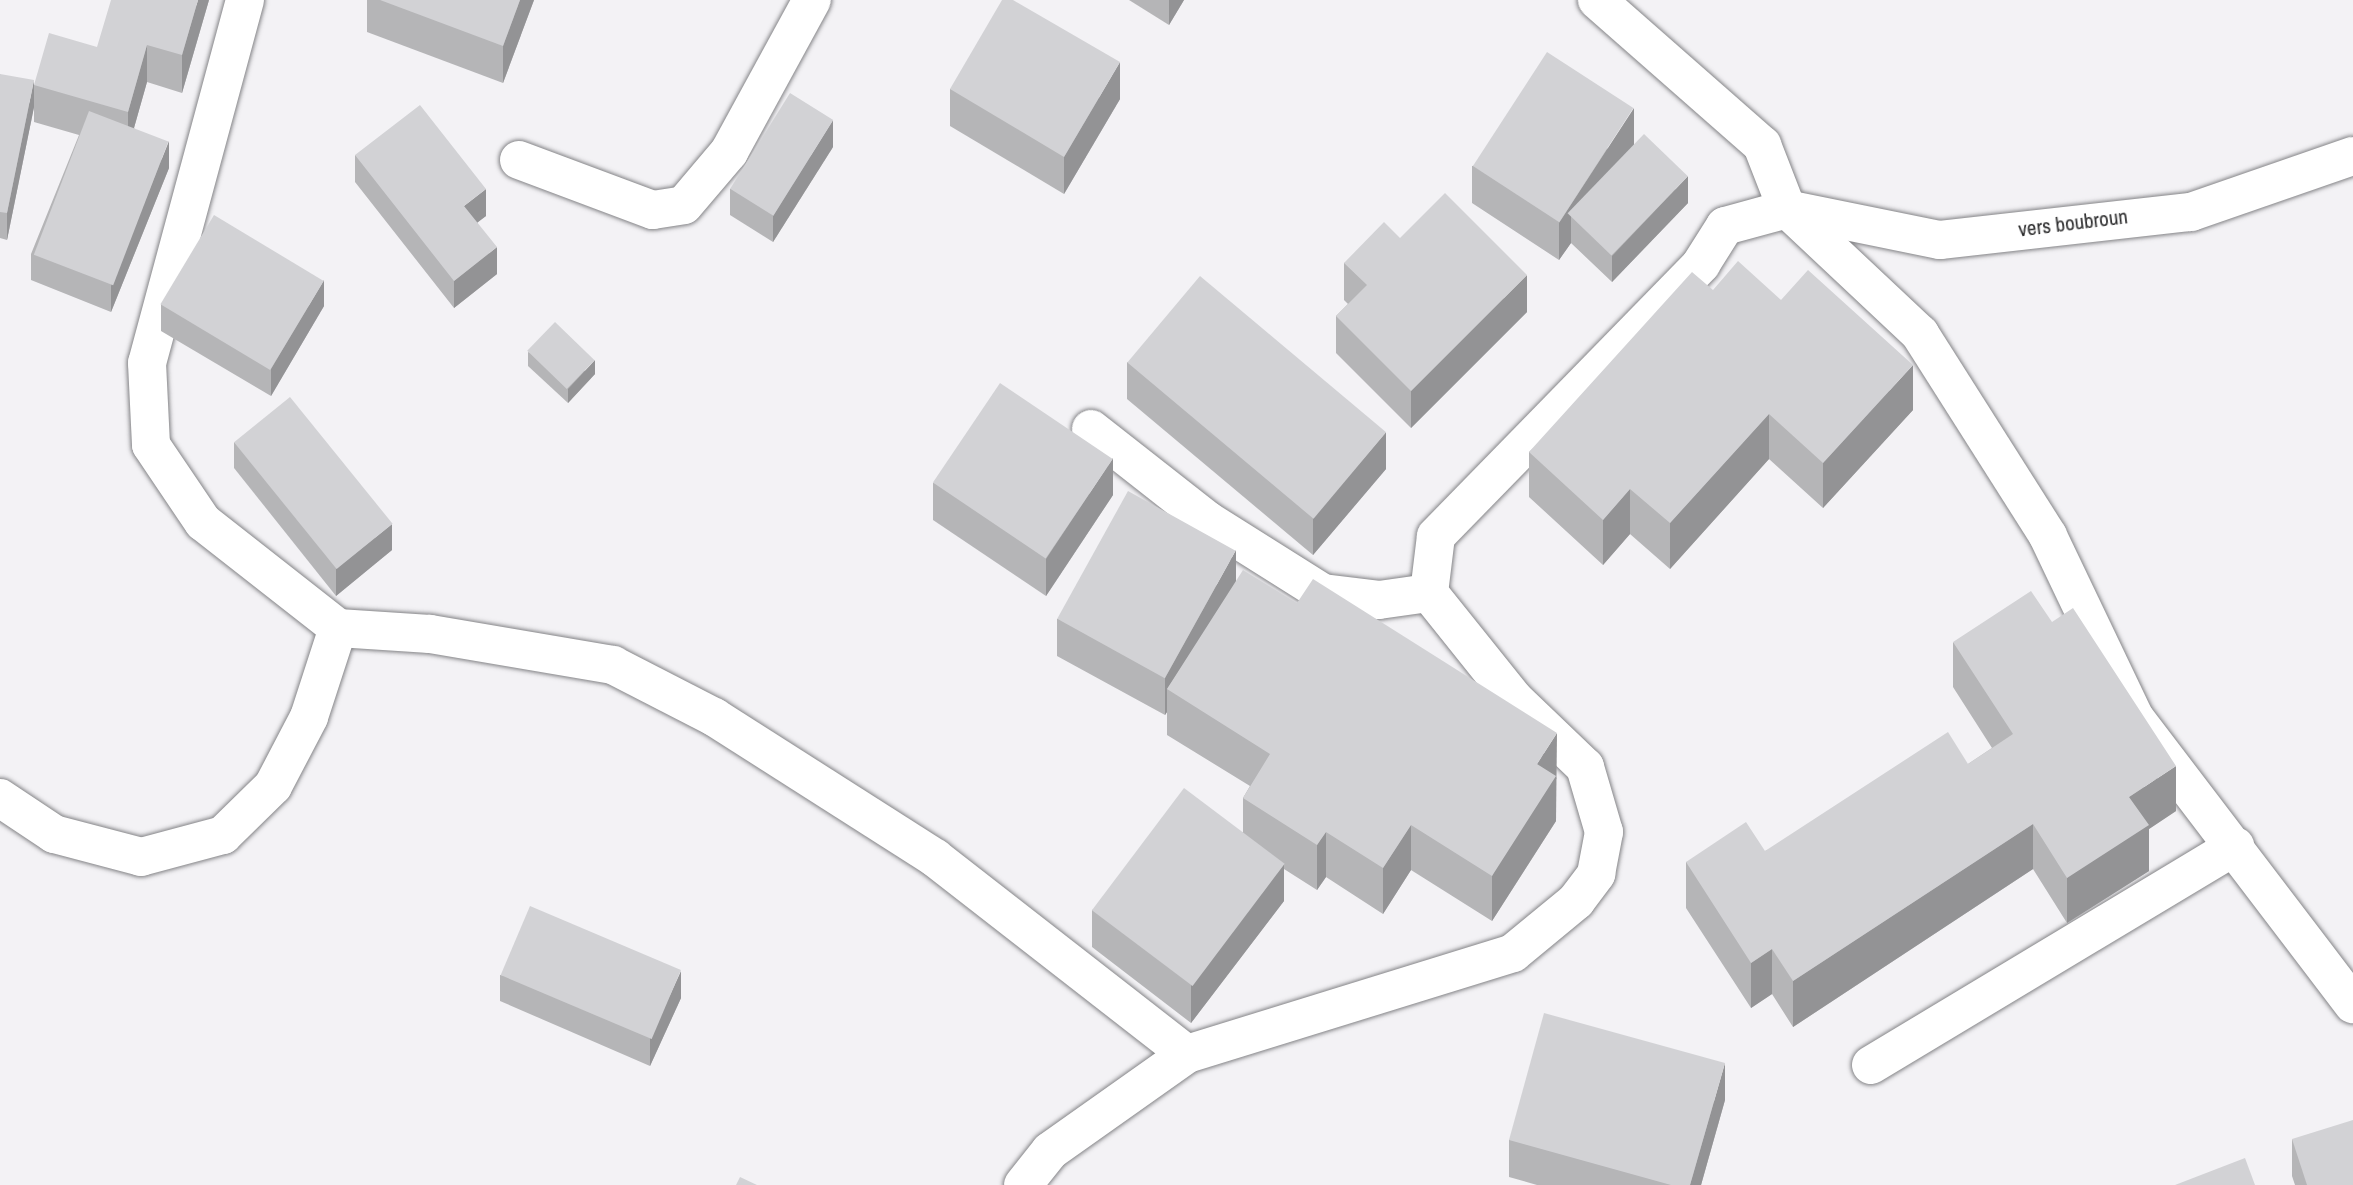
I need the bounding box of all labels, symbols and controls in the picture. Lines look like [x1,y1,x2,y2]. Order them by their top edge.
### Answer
street label: vers boubroun [2017,204,2129,242]

